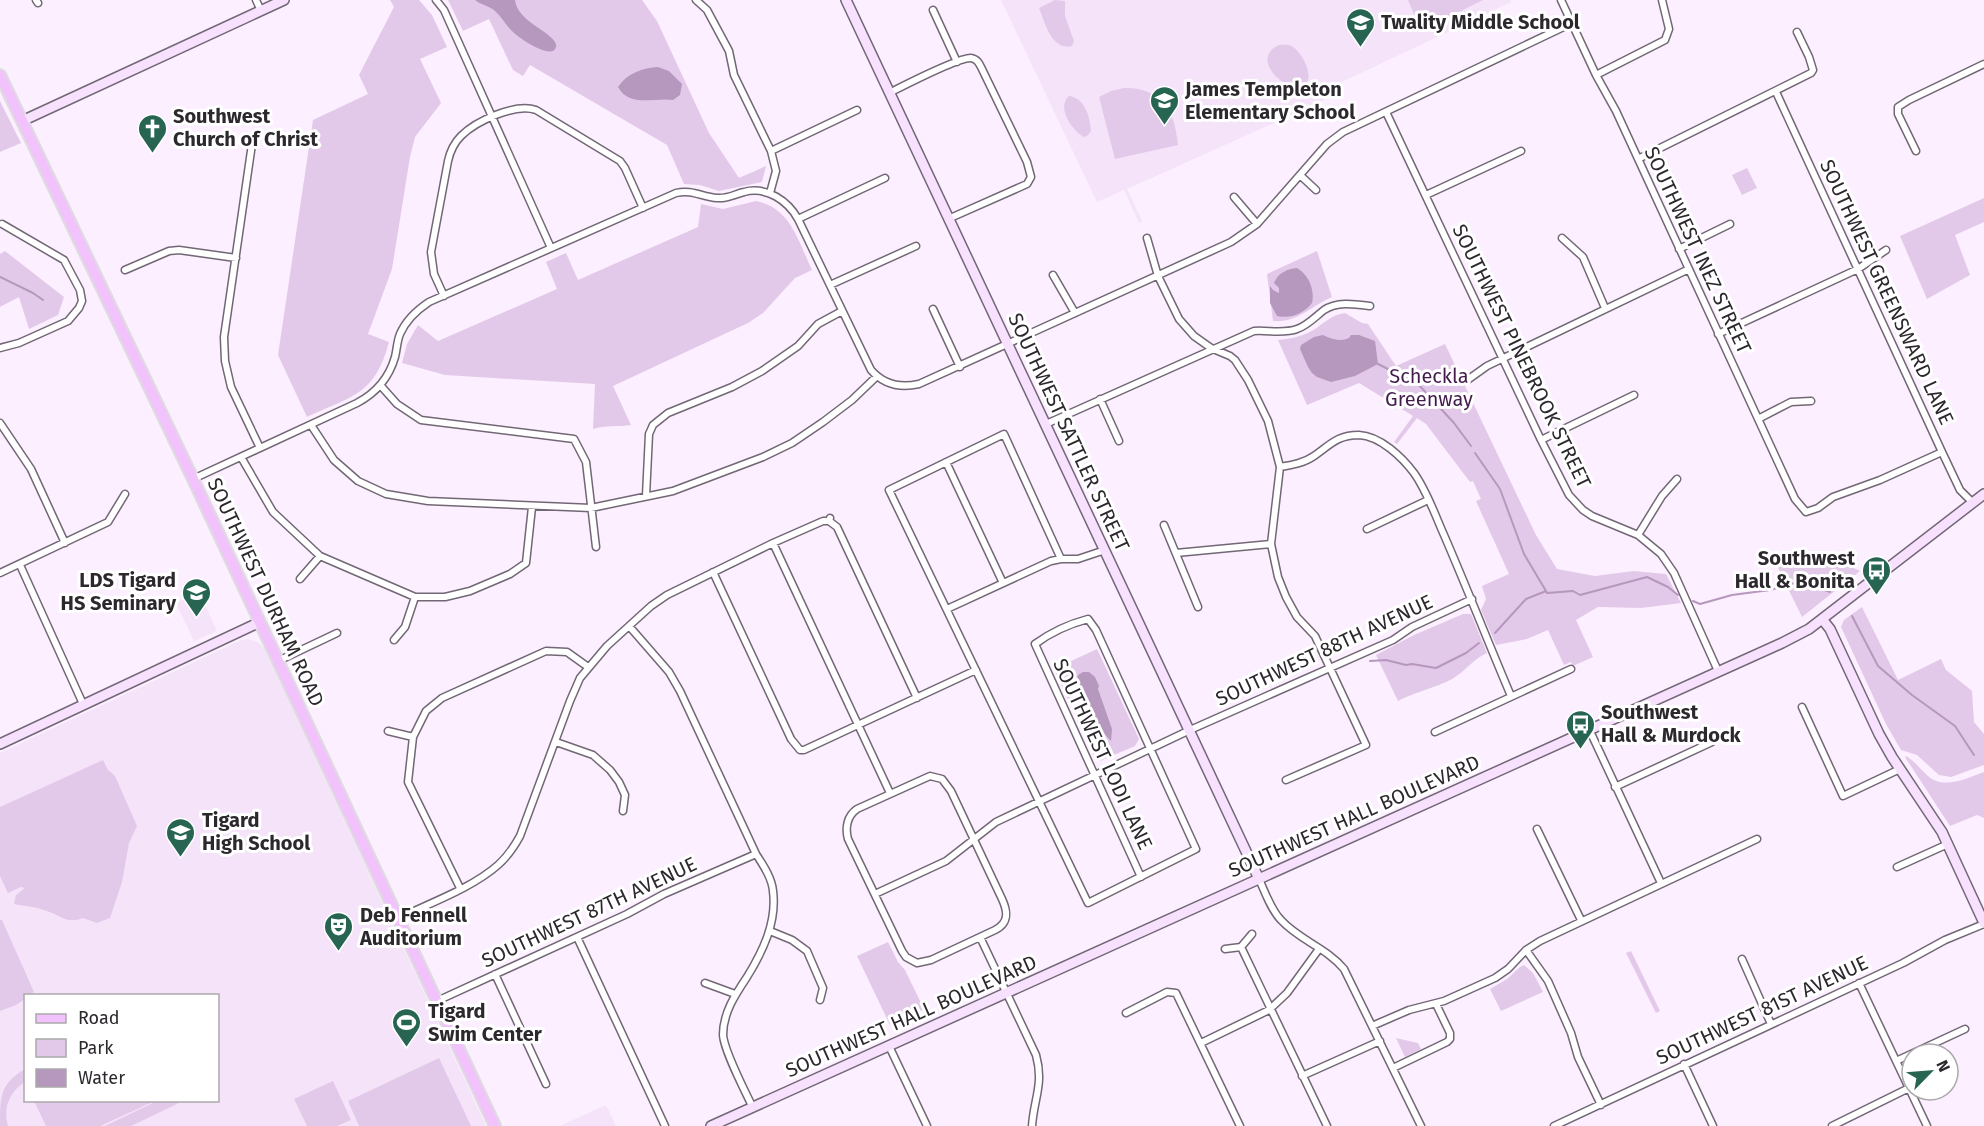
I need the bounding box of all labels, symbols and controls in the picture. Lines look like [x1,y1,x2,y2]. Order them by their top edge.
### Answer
school or university icon: Twality Middle School [1344,6,1376,48]
place label: Twality Middle School [1381,10,1580,34]
place label: James Templeton Elementary School [1184,77,1355,124]
school or university icon: James Templeton Elementary School [1148,84,1180,126]
place label: Southwest Church of Christ [173,104,318,151]
church icon: Southwest Church of Christ [136,112,168,154]
street label: SOUTHWEST INEZ STREET [1639,143,1757,358]
street label: SOUTHWEST GREENSWARD LANE [1815,156,1959,428]
street label: SOUTHWEST PINEBROOK STREET [1448,220,1597,492]
street label: SOUTHWEST SATTLER STREET [1003,309,1135,555]
park label: Scheckla Greenway [1385,364,1473,411]
street label: SOUTHWEST DURHAM ROAD [202,474,330,710]
place label: Southwest Hall & Bonita [1735,546,1855,593]
bus stop icon: Southwest Hall & Bonita [1860,554,1892,596]
place label: LDS Tigard HS Seminary [61,568,177,615]
school or university icon: LDS Tigard HS Seminary [181,576,213,618]
street label: SOUTHWEST 88TH AVENUE [1212,589,1436,711]
street label: SOUTHWEST LODI LANE [1048,655,1158,853]
place label: Southwest Hall & Murdock [1601,700,1741,747]
bus stop icon: Southwest Hall & Murdock [1564,708,1596,750]
street label: SOUTHWEST HALL BOULEVARD [1225,750,1483,882]
place label: Tigard High School [202,808,310,855]
school or university icon: Tigard High School [165,816,197,858]
street label: SOUTHWEST 87TH AVENUE [478,852,700,972]
place label: Deb Fennell Auditorium [359,903,467,950]
theatre icon: Deb Fennell Auditorium [323,910,355,952]
street label: SOUTHWEST HALL BOULEVARD [782,950,1040,1082]
street label: SOUTHWEST 81ST AVENUE [1652,950,1872,1070]
legend [24,994,219,1102]
place label: Tigard Swim Center [428,999,543,1046]
sports icon: Tigard Swim Center [391,1006,423,1048]
text: Road [78,1007,120,1029]
text: Park [78,1037,114,1059]
north arrow [1900,1042,1960,1102]
text: N [1932,1057,1954,1075]
text: Water [78,1067,125,1089]

